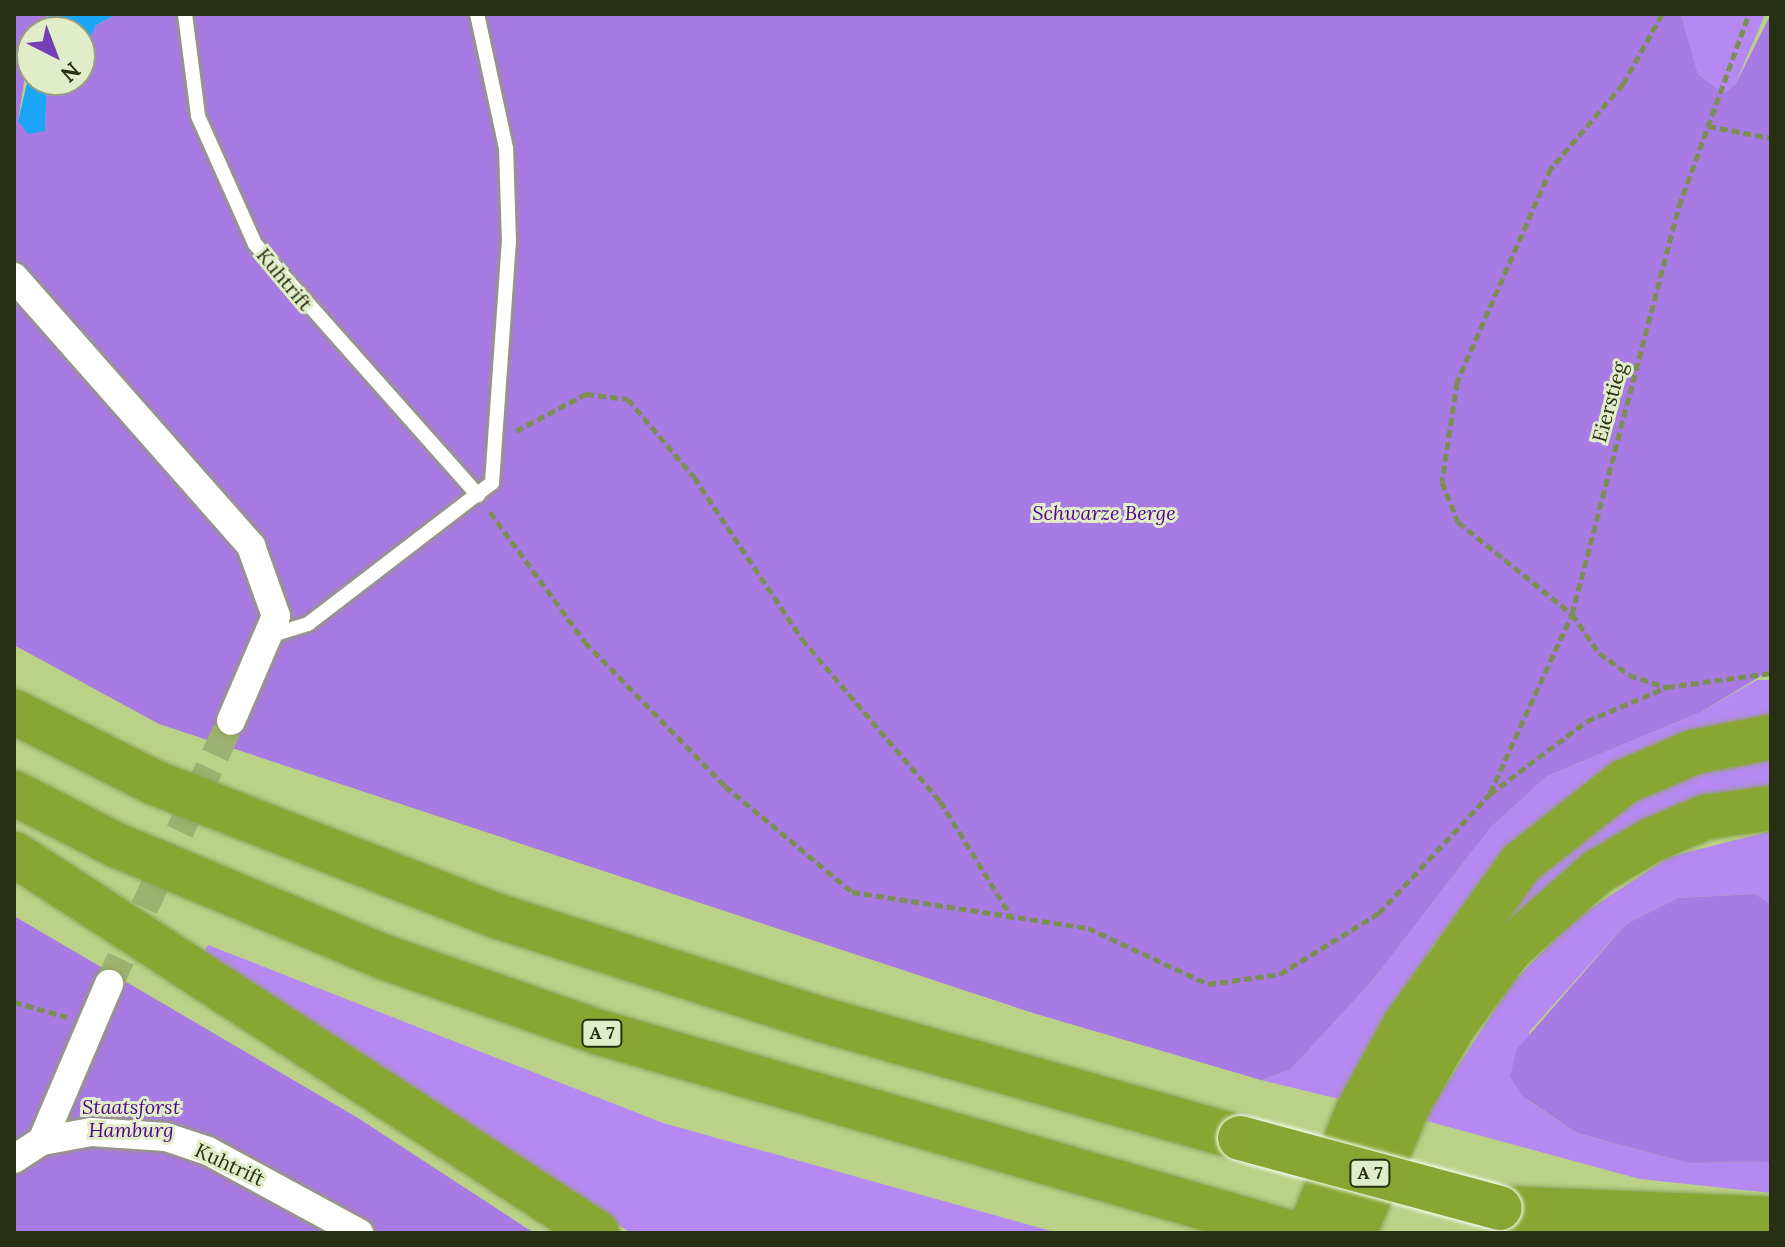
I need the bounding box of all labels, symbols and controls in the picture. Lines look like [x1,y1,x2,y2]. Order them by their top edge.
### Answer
north arrow [16,16,96,96]
text: N [55,56,86,88]
street label: Kuhtrift [252,243,318,315]
street label: Eierstieg [1587,359,1631,445]
park label: Schwarze Berge [1032,500,1176,524]
road number: A 7 [580,1019,624,1047]
park label: Staatsforst Hamburg [82,1095,180,1142]
street label: Kuhtrift [191,1137,269,1191]
road number: A 7 [1348,1159,1392,1187]

